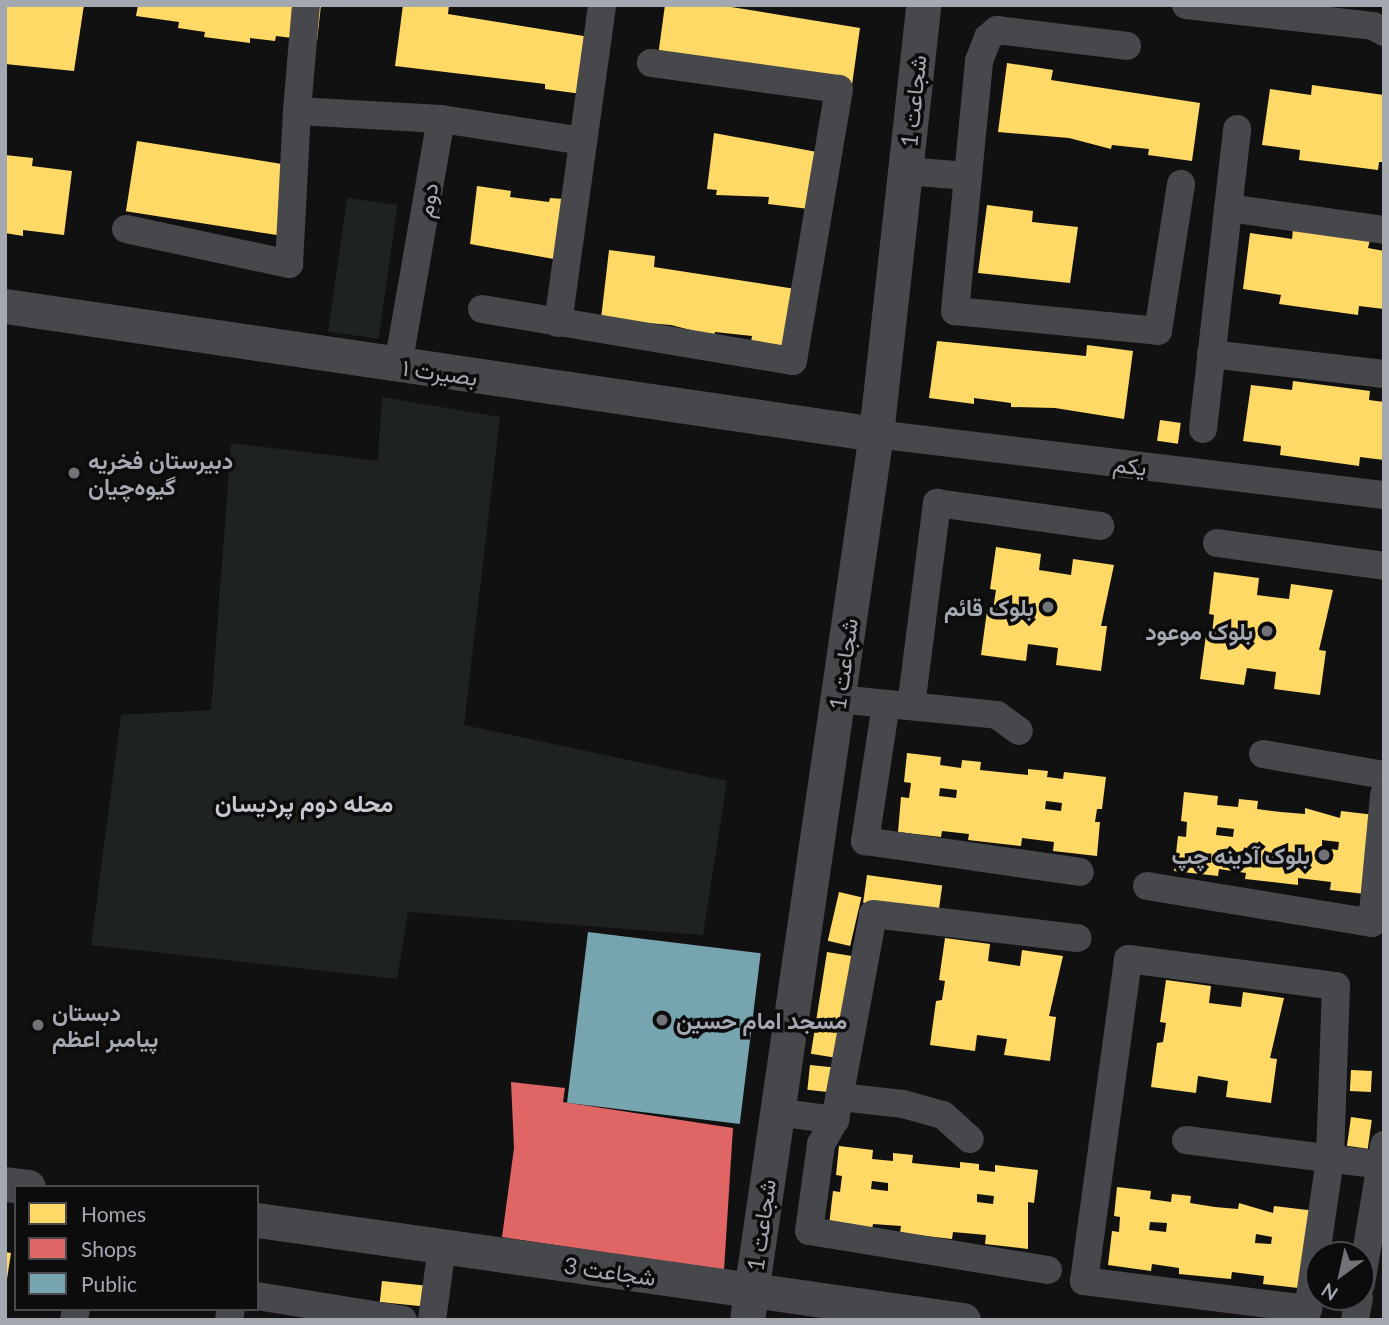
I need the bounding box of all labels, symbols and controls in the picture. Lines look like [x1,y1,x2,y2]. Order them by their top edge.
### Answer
street label: شجاعت 1 [894,54,932,148]
street label: دوم [410,180,444,220]
street label: بصیرت ۱ [401,353,479,391]
place label: دبیرستان فخریه گیوه‌چیان [88,446,233,500]
street label: یکم [1112,449,1148,481]
marker: دبیرستان فخریه گیوه‌چیان [66,465,82,481]
place label: بلوک قائم [944,593,1034,621]
marker: بلوک قائم [1040,599,1056,615]
street label: شجاعت 1 [823,616,863,712]
place label: بلوک موعود [1145,617,1253,645]
marker: بلوک موعود [1259,623,1275,639]
district label: محله دوم پردیسان [215,789,393,817]
place label: بلوک آدینه چپ [1172,841,1310,869]
marker: بلوک آدینه چپ [1316,847,1332,863]
place label: دبستان پیامبر ا‌عظم [52,998,159,1052]
place label: مسجد امام حسین [676,1006,847,1034]
marker: مسجد امام حسین [654,1012,670,1028]
marker: دبستان پیامبر ا‌عظم [30,1017,46,1033]
street label: شجاعت 1 [741,1177,781,1273]
legend [14,1185,259,1311]
text: Homes [81,1201,146,1226]
text: Shops [81,1236,137,1261]
north arrow [1305,1241,1375,1311]
street label: شجاعت 3 [562,1251,658,1291]
text: Public [81,1271,137,1296]
text: N [1317,1279,1342,1306]

